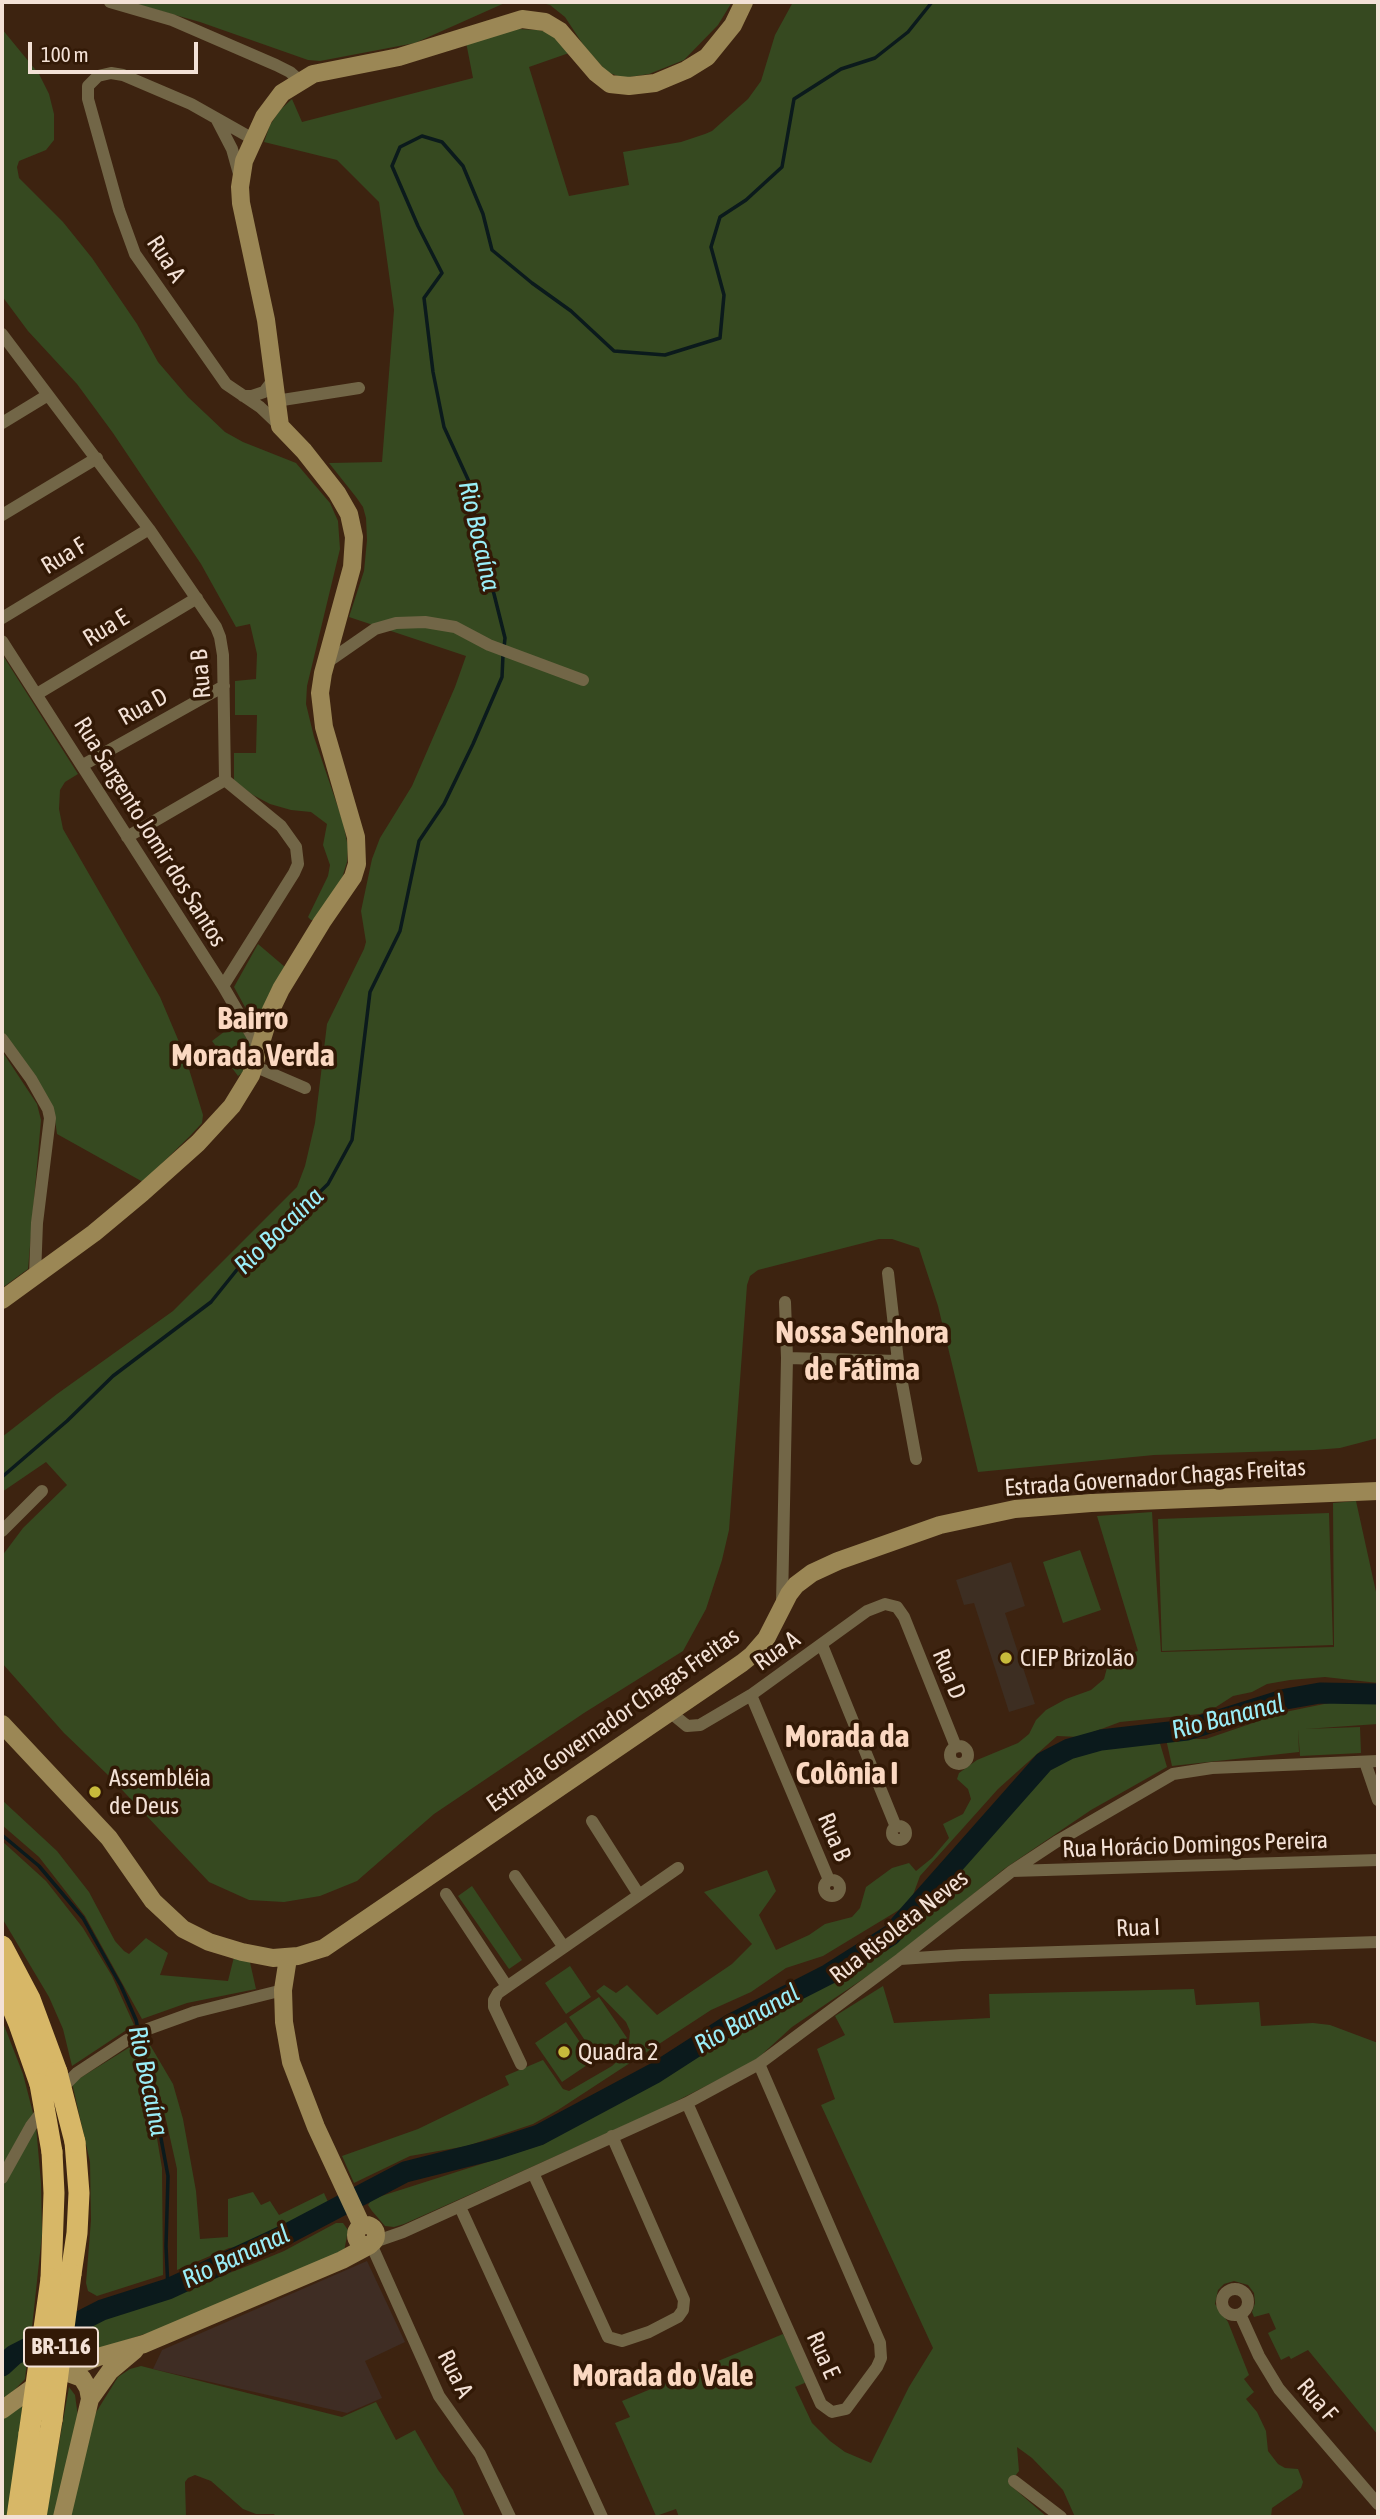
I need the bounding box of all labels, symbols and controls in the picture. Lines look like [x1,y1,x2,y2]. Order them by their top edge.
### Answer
scale bar [32,28,201,72]
text: 100 m [41,42,89,66]
street label: Rua A [140,230,192,288]
water label: Rio Bocaína [451,478,507,594]
street label: Rua F [36,531,92,581]
street label: Rua E [78,603,134,653]
street label: Rua B [185,648,217,700]
street label: Rua D [114,682,172,732]
street label: Rua Sargento Jomir dos Santos [68,712,232,952]
district label: Bairro Morada Verda [171,1000,335,1075]
water label: Rio Bocaína [228,1181,330,1281]
district label: Nossa Senhora de Fátima [775,1314,949,1389]
street label: Estrada Governador Chagas Freitas [1003,1453,1307,1503]
street label: Estrada Governador Chagas Freitas [481,1622,745,1818]
street label: Rua A [748,1625,806,1677]
place label: CIEP Brizolão [1020,1644,1135,1672]
street label: Rua D [926,1645,972,1703]
marker: CIEP Brizolão [998,1650,1014,1666]
water label: Rio Bananal [1168,1688,1288,1746]
district label: Morada da Colônia I [785,1718,909,1793]
place label: Assembléia de Deus [109,1764,211,1820]
marker: Assembléia de Deus [87,1784,103,1800]
street label: Rua B [811,1809,857,1865]
street label: Rua Horácio Domingos Pereira [1062,1826,1328,1864]
street label: Rua Risoleta Neves [824,1864,974,1990]
street label: Rua I [1115,1913,1161,1943]
water label: Rio Bananal [689,1977,805,2061]
water label: Rio Bocaína [121,2023,175,2139]
place label: Quadra 2 [578,2038,658,2066]
marker: Quadra 2 [556,2044,572,2060]
water label: Rio Bananal [177,2218,295,2296]
street label: Rua E [800,2327,846,2383]
road number: BR-116 [24,2328,98,2366]
street label: Rua A [431,2345,479,2403]
district label: Morada do Vale [572,2357,754,2395]
street label: Rua F [1290,2373,1344,2427]

